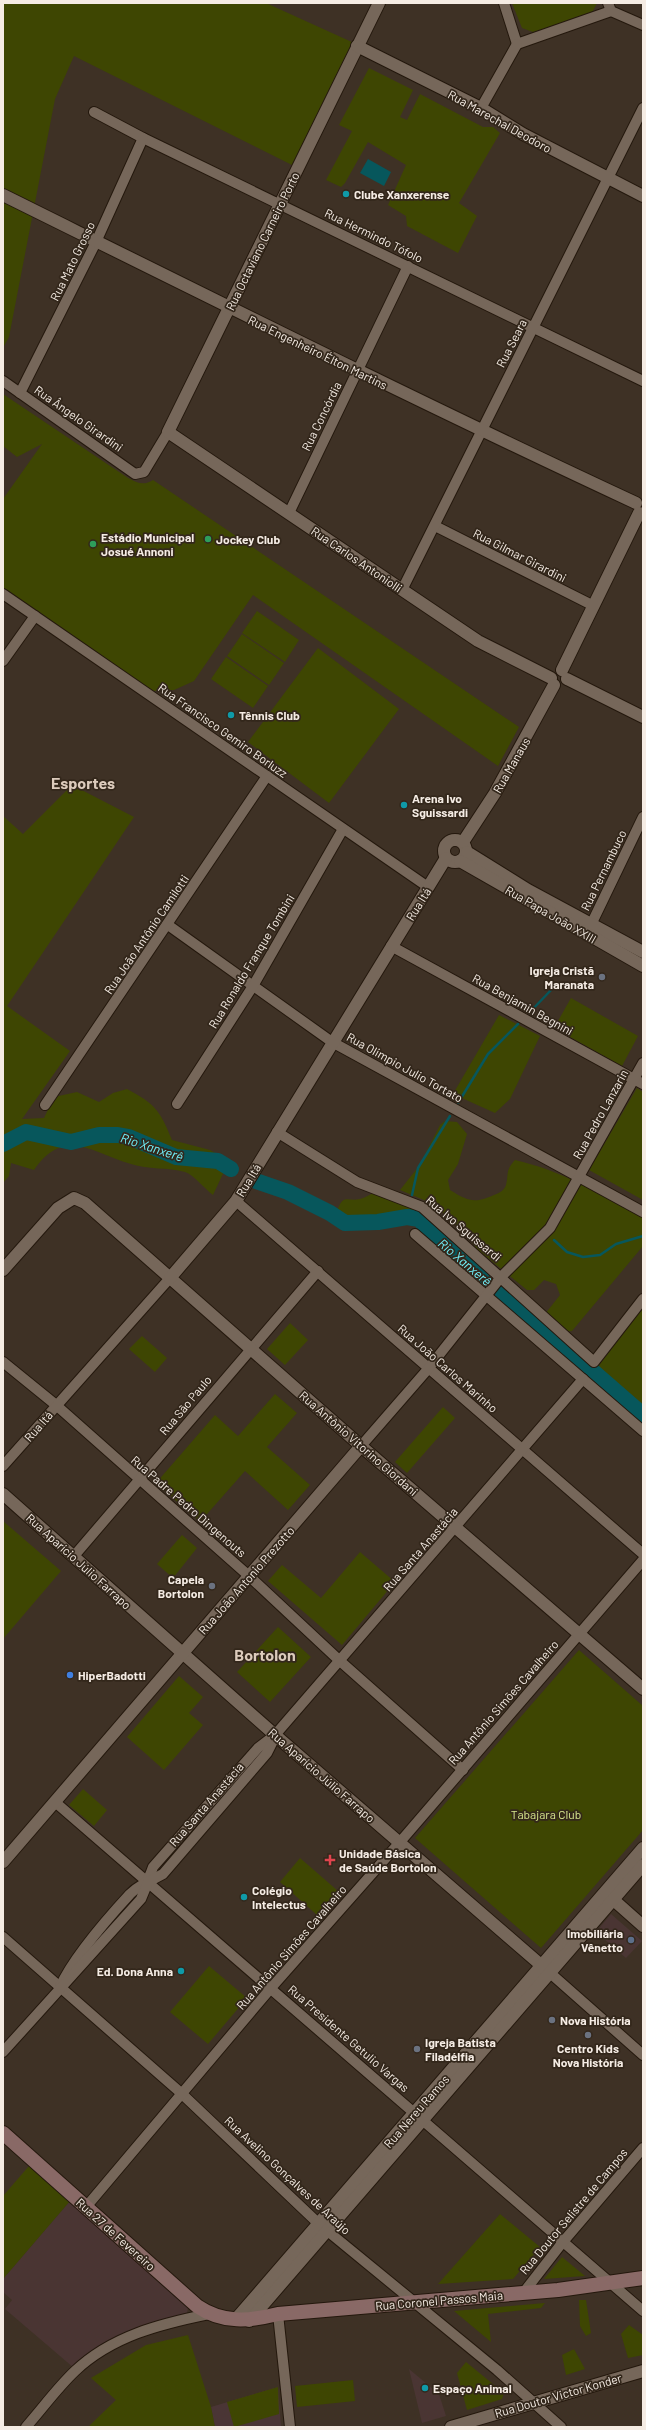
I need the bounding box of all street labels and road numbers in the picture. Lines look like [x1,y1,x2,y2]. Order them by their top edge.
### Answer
street label: Rua Marechal Deodoro [446,87,554,155]
street label: Rua Octaviano Carneiro Porto [222,170,302,312]
street label: Rua Hermindo Tófolo [323,205,425,265]
street label: Rua Mato Grosso [47,219,97,303]
street label: Rua Engenheiro Élton Martins [246,312,390,392]
street label: Rua Seara [493,317,529,369]
street label: Rua Concórdia [298,379,344,453]
street label: Rua Ângelo Girardini [32,382,126,454]
street label: Rua Carlos Antoniolli [309,523,405,595]
street label: Rua Gilmar Girardini [471,525,569,585]
street label: Rua Francisco Gemiro Borluzz [156,680,290,780]
street label: Rua Manaus [489,735,533,795]
street label: Rua Pernambuco [577,827,629,913]
street label: Rua João Antônio Camilotti [101,872,191,996]
street label: Rua Papa João XXIII [503,882,599,946]
street label: Rua Itá [403,885,433,923]
street label: Rua Ronaldo Franque Tombini [205,891,297,1031]
street label: Rua Benjamin Begnini [470,970,576,1038]
street label: Rua Olimpio Julio Tortato [345,1029,465,1105]
street label: Rua Pedro Lanzarin [570,1067,630,1161]
street label: Rua Itá [233,1161,263,1199]
street label: Rua Ivo Sguissardi [423,1192,505,1264]
street label: Rua João Carlos Marinho [395,1321,501,1415]
street label: Rua São Paulo [156,1372,214,1438]
street label: Rua Antônio Vitorino Giordani [297,1388,421,1498]
street label: Rua Itá [21,1408,55,1444]
street label: Rua Padre Pedro Dingenouts [129,1452,249,1560]
street label: Rua Santa Anastácia [380,1504,460,1594]
street label: Rua Aparício Júlio Farrapo [24,1510,134,1612]
street label: Rua João Antonio Prezotto [195,1523,297,1637]
street label: Rua Antônio Simões Cavalheiro [445,1637,561,1767]
street label: Rua Aparício Júlio Farrapo [266,1725,378,1825]
street label: Rua Santa Anastácia [166,1759,246,1849]
street label: Rua Antônio Simões Cavalheiro [233,1882,349,2012]
street label: Rua Presidente Getulio Vargas [286,1982,412,2094]
street label: Rua Nereu Ramos [381,2072,452,2150]
street label: Rua Avelino Gonçalves de Araújo [222,2113,354,2237]
street label: Rua Doutor Selistre de Campos [516,2145,630,2277]
street label: Rua 27 de Fevereiro [74,2195,158,2273]
street label: Rua Coronel Passos Maia [375,2287,503,2313]
street label: Rua Doutor Victor Konder [493,2370,624,2420]

